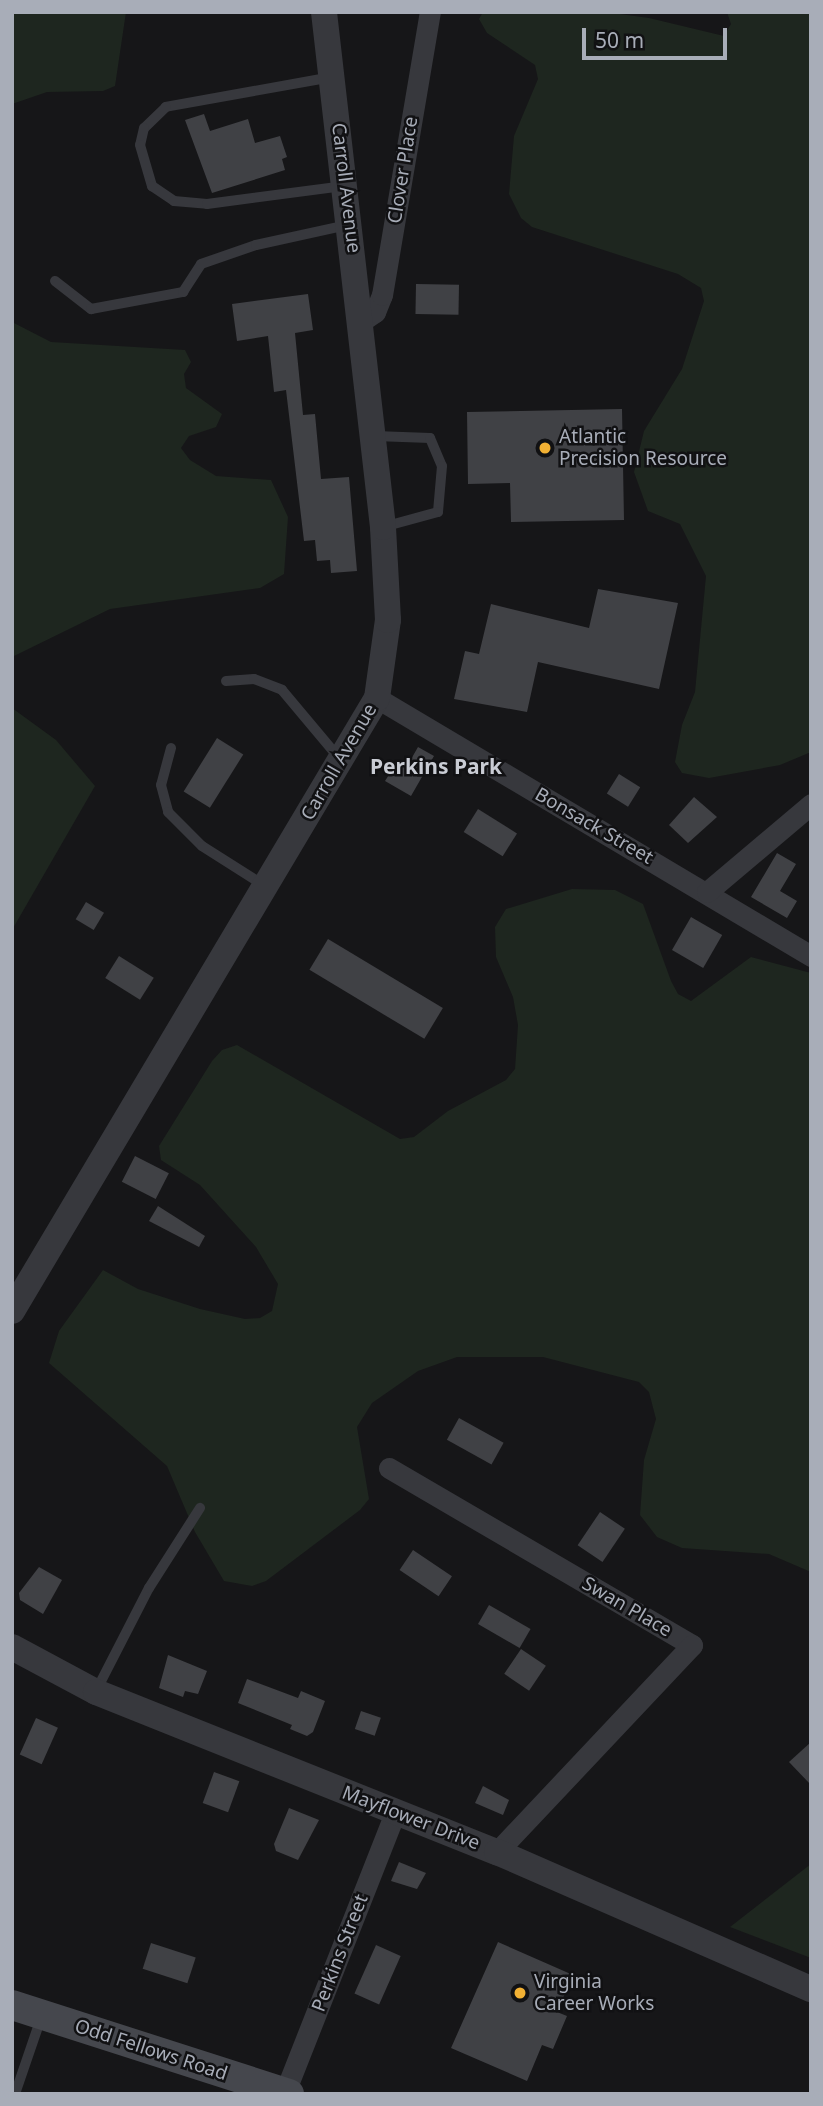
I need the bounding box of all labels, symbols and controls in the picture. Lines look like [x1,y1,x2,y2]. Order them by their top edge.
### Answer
scale bar [585,14,730,58]
text: 50 m [595,26,644,54]
street label: Clover Place [383,115,423,225]
street label: Carroll Avenue [327,122,365,254]
place label: Atlantic Precision Resource [559,426,727,470]
marker: Atlantic Precision Resource [537,440,553,456]
street label: Carroll Avenue [296,700,382,824]
district label: Perkins Park [370,753,502,779]
street label: Bonsack Street [531,783,657,869]
street label: Swan Place [578,1572,676,1642]
street label: Mayflower Drive [339,1781,483,1855]
street label: Perkins Street [307,1891,373,2015]
place label: Virginia Career Works [534,1971,654,2015]
marker: Virginia Career Works [512,1985,528,2001]
street label: Odd Fellows Road [72,2015,230,2085]

